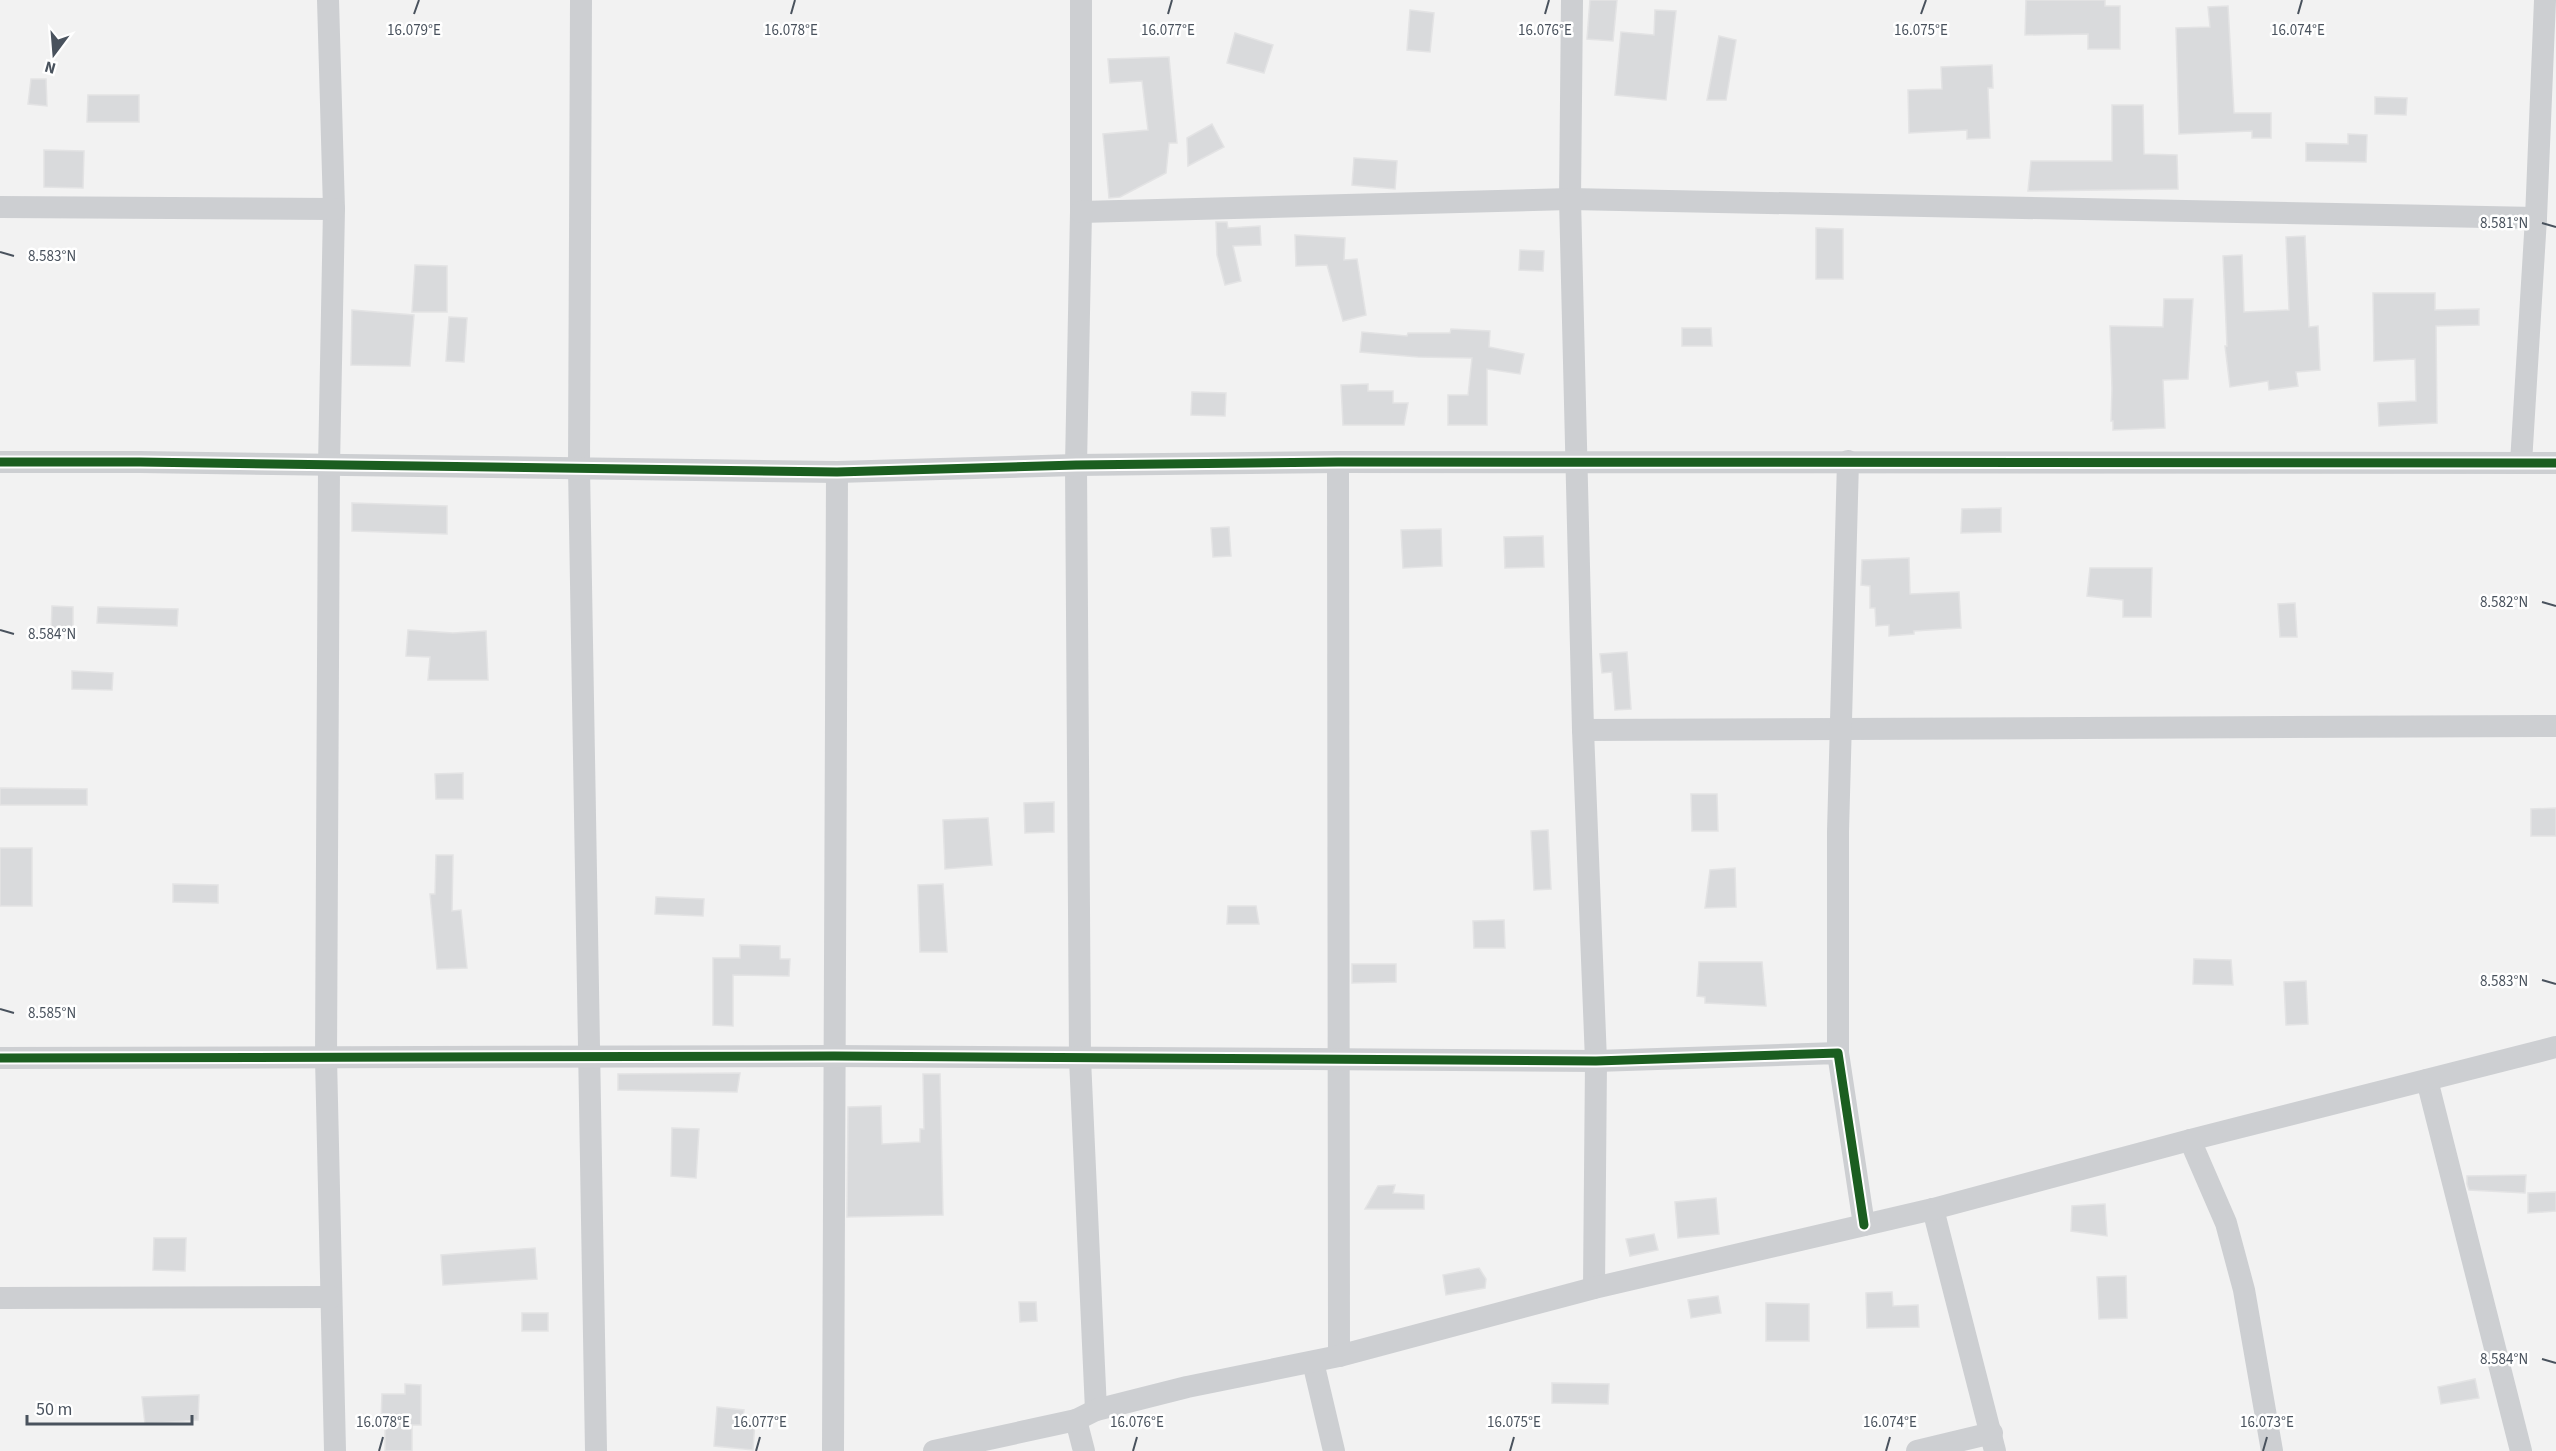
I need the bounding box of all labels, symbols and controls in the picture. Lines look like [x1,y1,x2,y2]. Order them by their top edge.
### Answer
text: 16.079°E [387,20,441,41]
text: 16.078°E [764,20,818,41]
text: 16.077°E [1141,20,1195,41]
text: 16.076°E [1518,20,1572,41]
text: 16.075°E [1894,20,1948,41]
text: 16.074°E [2271,20,2325,41]
north arrow [24,24,84,84]
text: N [42,55,58,79]
text: 8.581°N [2480,213,2528,234]
text: 8.583°N [28,246,76,267]
text: 8.582°N [2480,592,2528,613]
text: 8.584°N [28,624,76,645]
text: 8.583°N [2480,971,2528,992]
text: 8.585°N [28,1003,76,1024]
text: 8.584°N [2480,1349,2528,1370]
scale bar [27,1388,192,1426]
text: 50 m [36,1397,72,1422]
text: 16.078°E [356,1412,410,1433]
text: 16.077°E [733,1412,787,1433]
text: 16.076°E [1110,1412,1164,1433]
text: 16.075°E [1487,1412,1541,1433]
text: 16.074°E [1863,1412,1917,1433]
text: 16.073°E [2240,1412,2294,1433]

